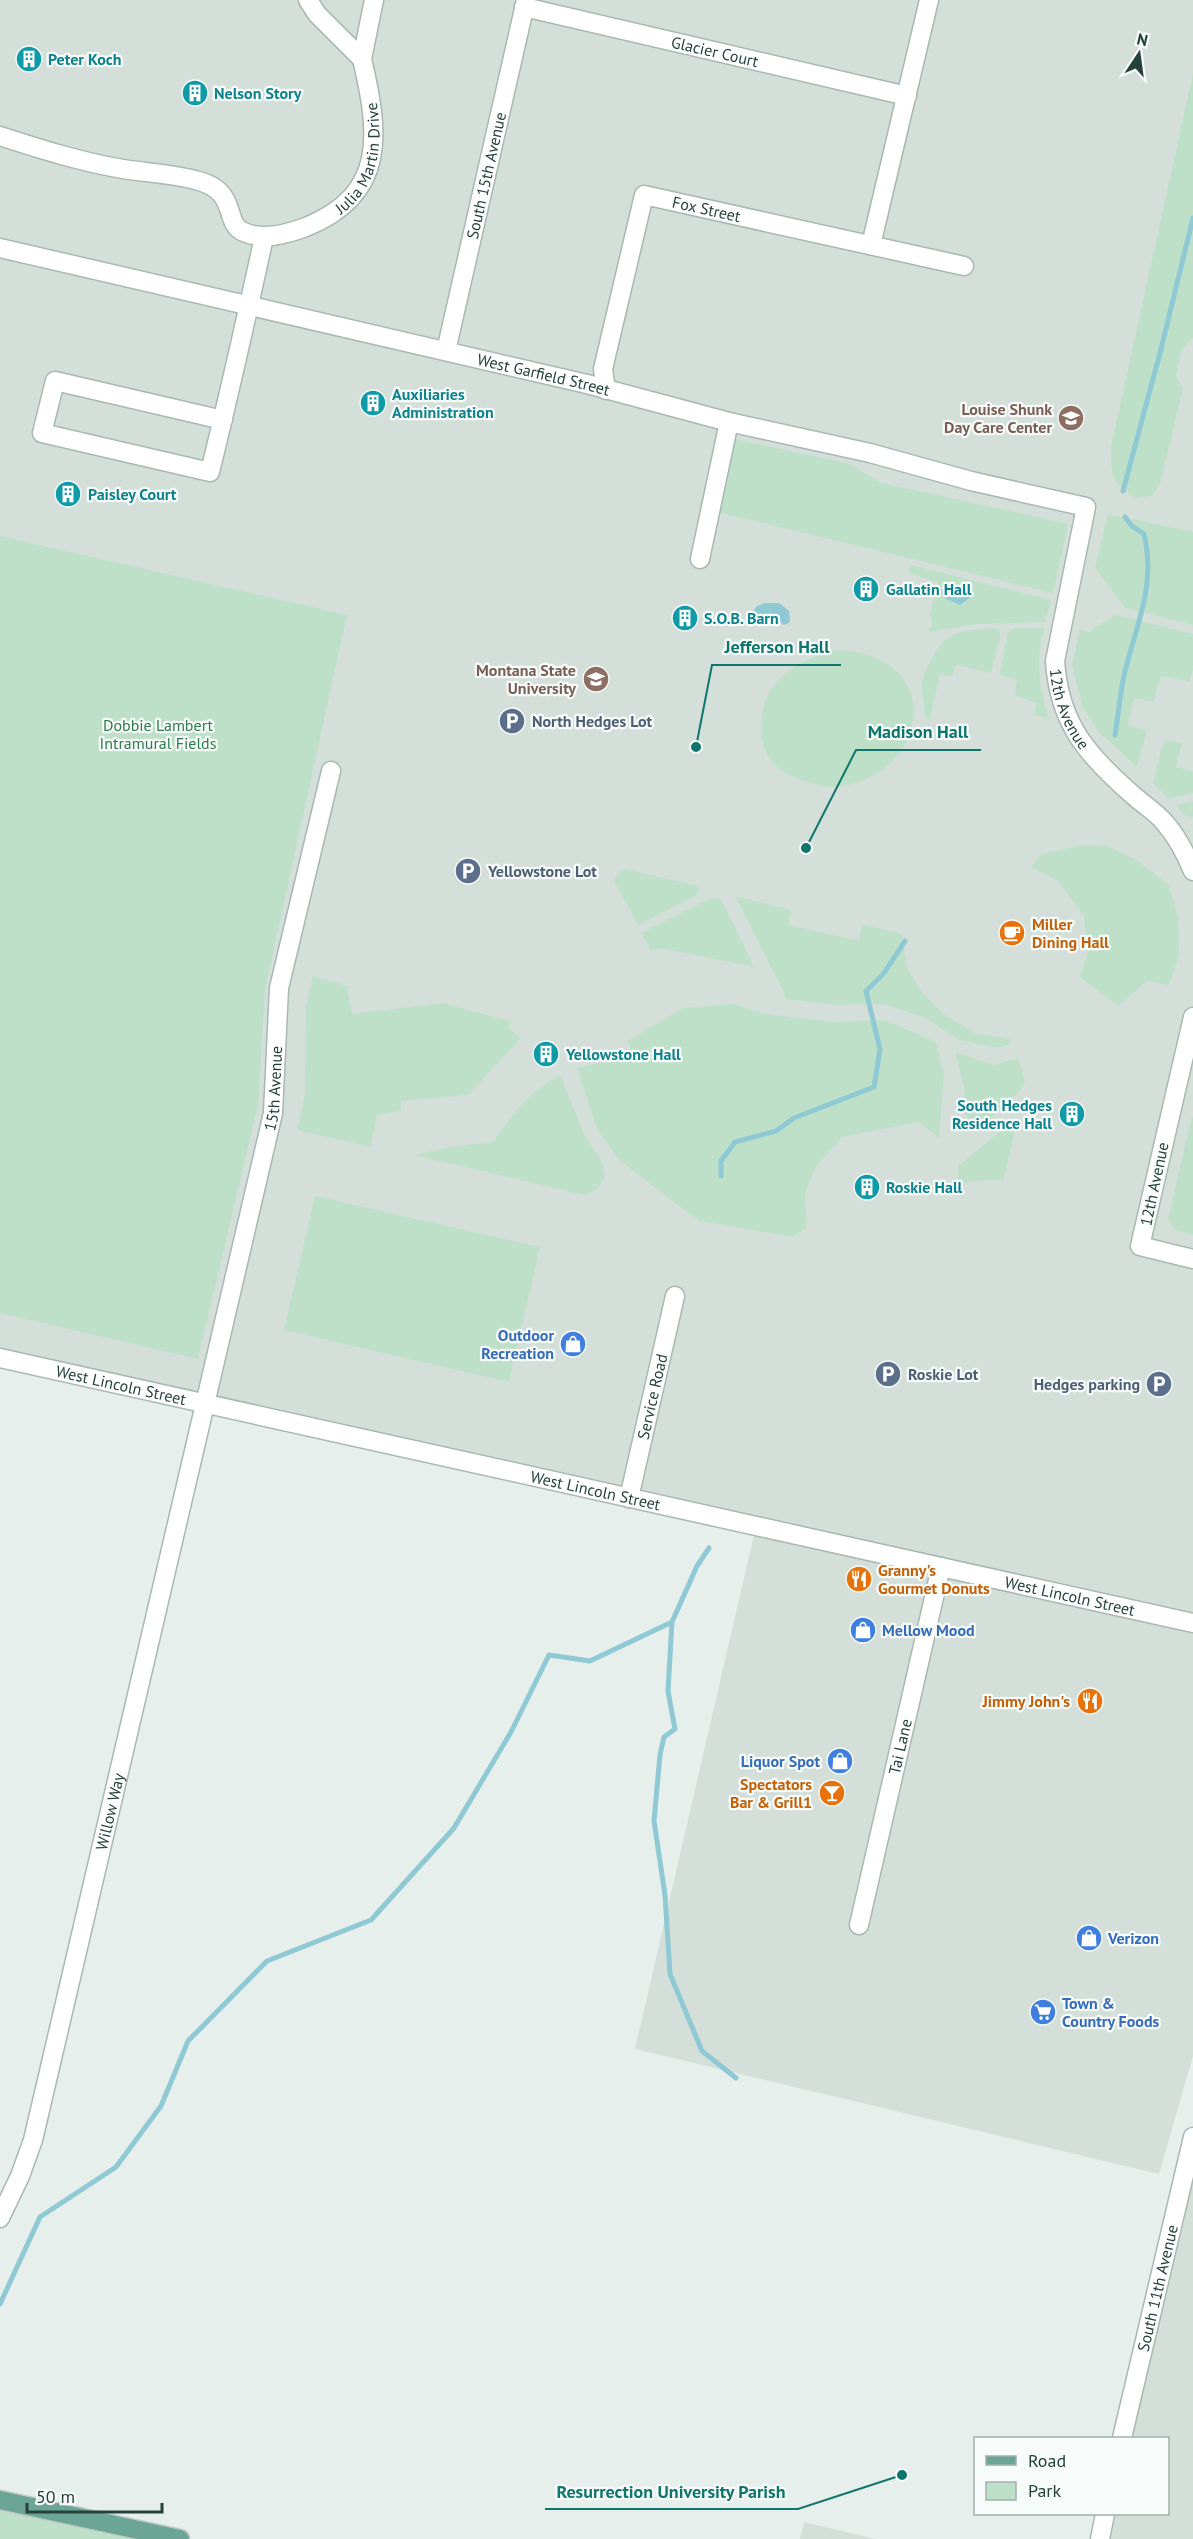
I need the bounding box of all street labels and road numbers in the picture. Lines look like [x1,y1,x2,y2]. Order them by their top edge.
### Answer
street label: Glacier Court [669,32,761,71]
street label: Julia Martin Drive [330,101,383,219]
street label: South 15th Avenue [462,110,510,241]
street label: Fox Street [670,192,743,226]
street label: West Garfield Street [475,349,613,400]
street label: 12th Avenue [1046,668,1094,753]
street label: 15th Avenue [259,1045,286,1133]
street label: 12th Avenue [1135,1140,1173,1228]
street label: Service Road [633,1352,672,1441]
street label: West Lincoln Street [54,1361,189,1409]
street label: West Lincoln Street [529,1466,663,1515]
street label: West Lincoln Street [1003,1572,1137,1620]
street label: Tai Lane [884,1717,916,1776]
street label: Willow Way [91,1771,129,1852]
street label: South 11th Avenue [1133,2223,1182,2354]

